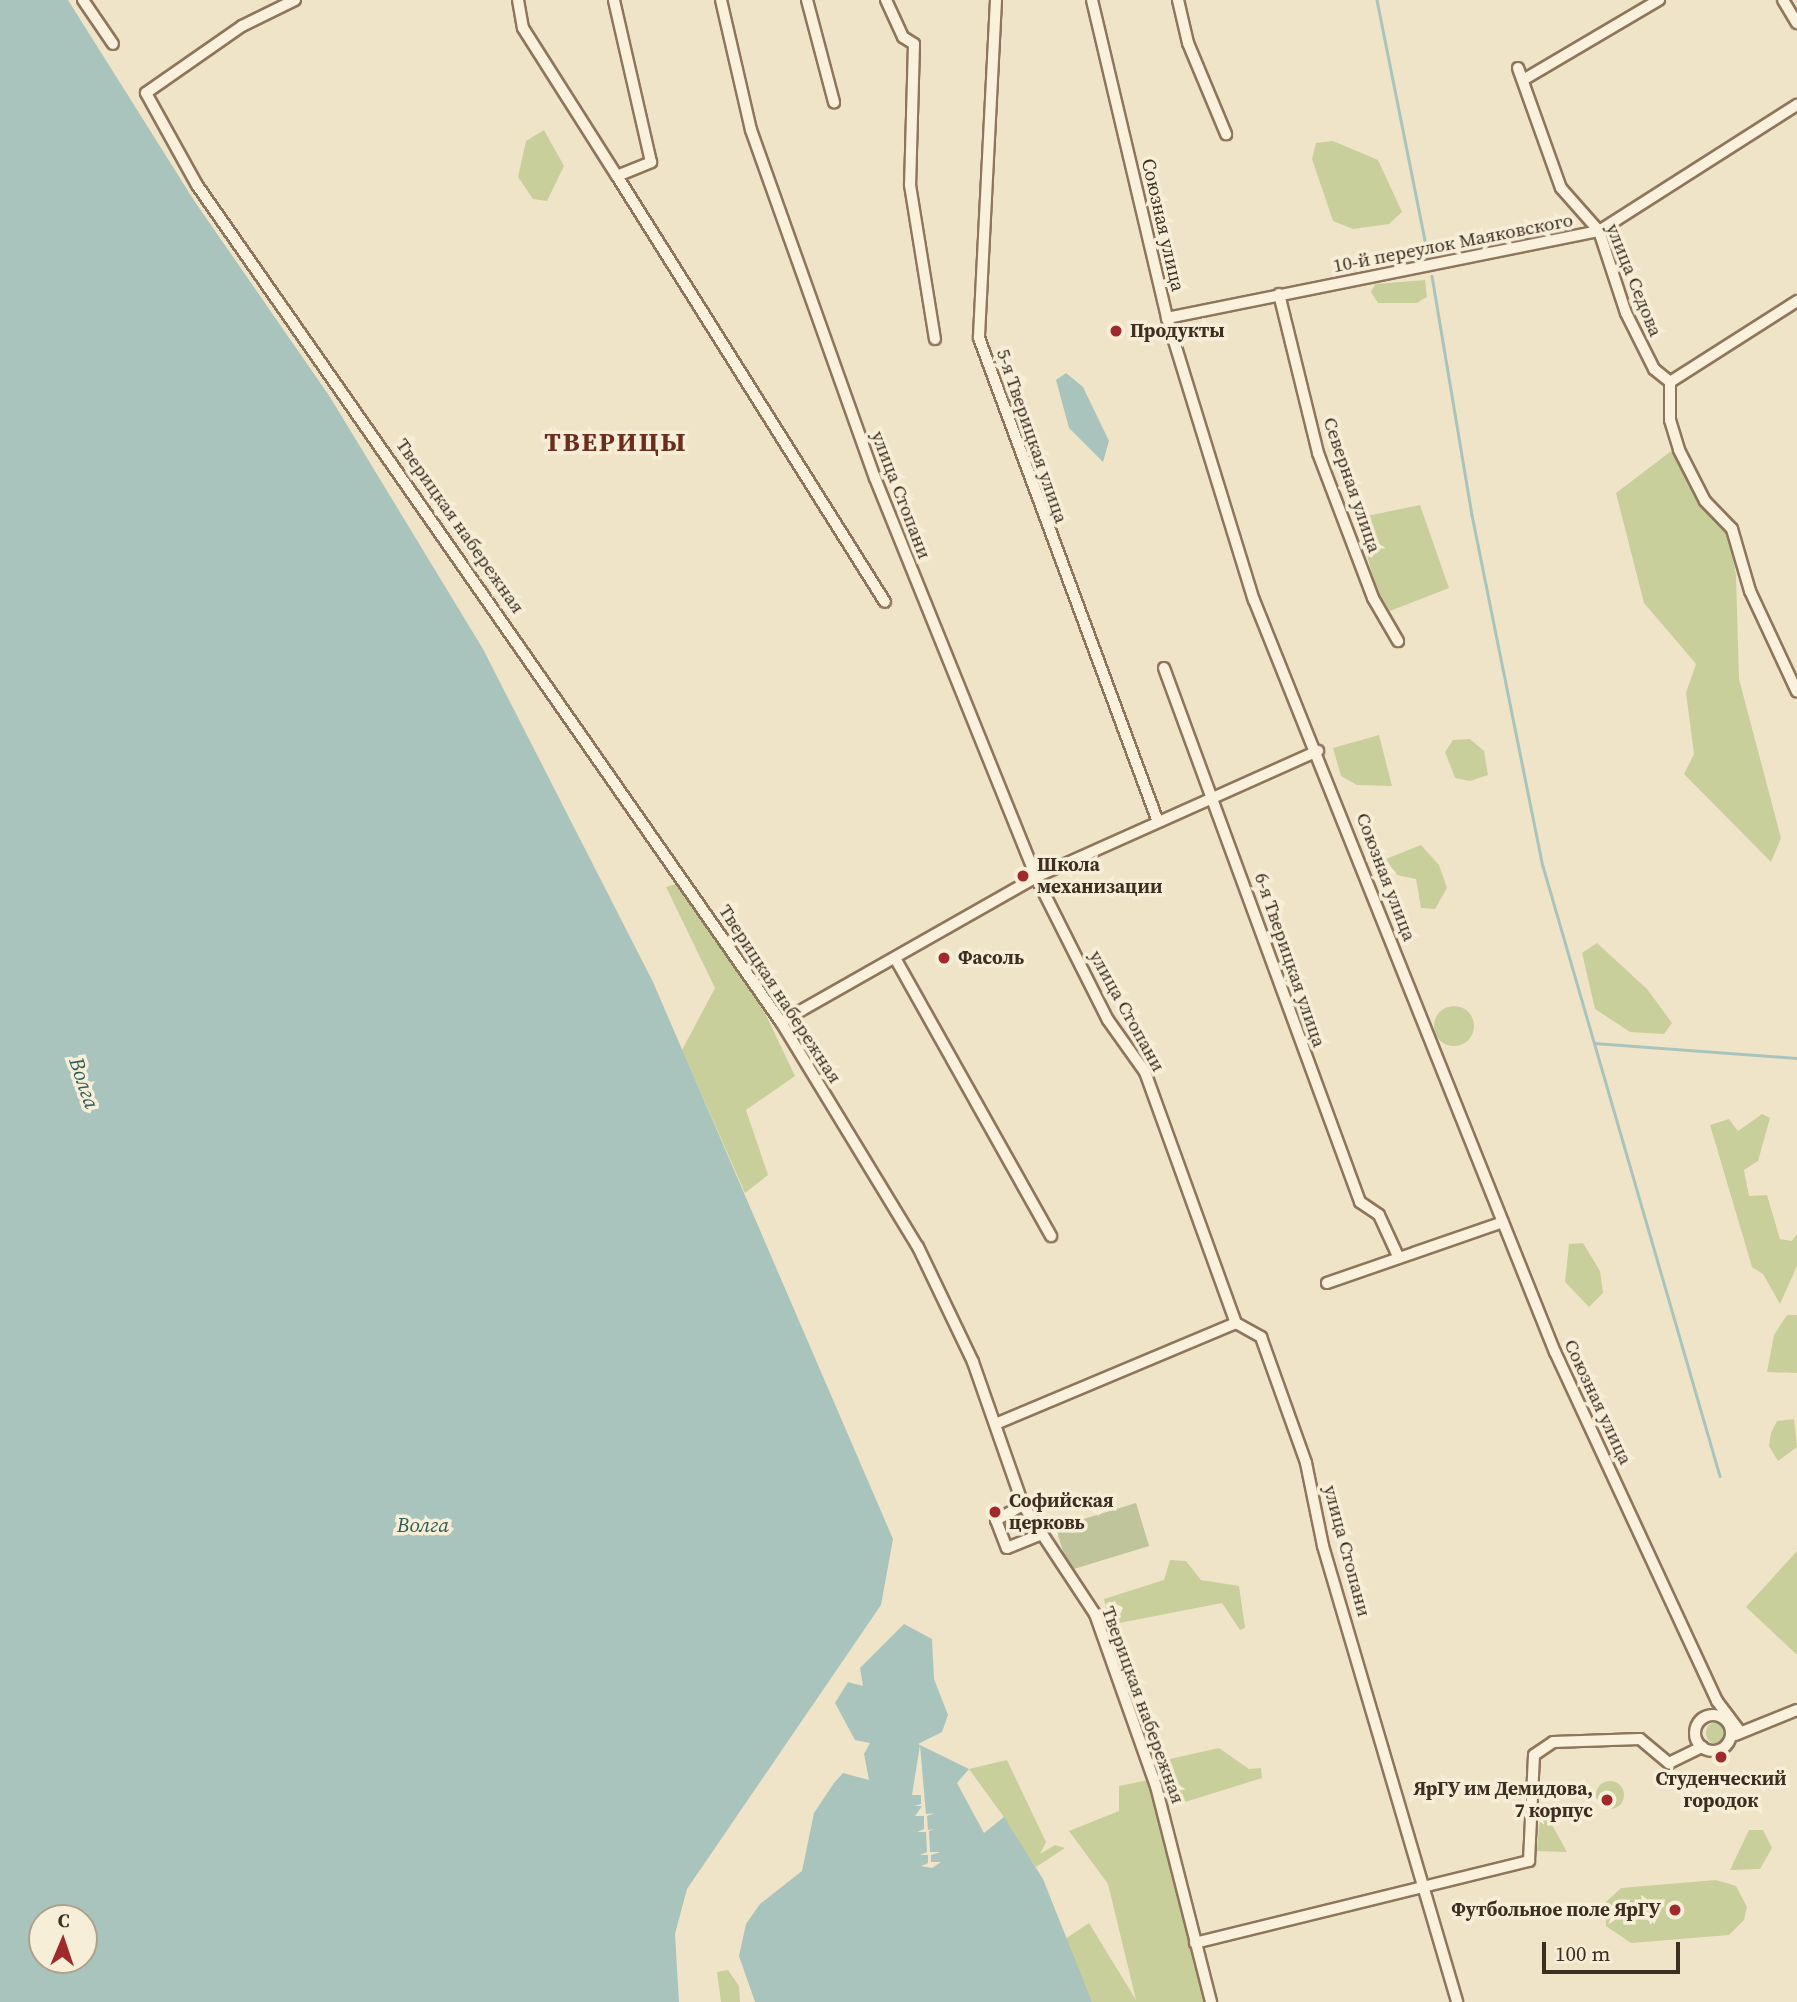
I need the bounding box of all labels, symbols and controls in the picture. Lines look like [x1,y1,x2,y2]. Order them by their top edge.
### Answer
street label: Союзная улица [1137,156,1189,294]
street label: 10-й переулок Маяковского [1331,209,1575,277]
street label: улица Седова [1601,220,1667,340]
place label: Продукты [1130,320,1225,342]
marker: Продукты [1108,323,1124,339]
street label: 5-я Тверицкая улица [991,346,1073,526]
street label: Северная улица [1318,414,1386,556]
district label: ТВЕРИЦЫ [545,427,687,459]
street label: улица Стопани [866,428,936,562]
street label: Тверицкая набережная [391,434,529,618]
street label: Союзная улица [1351,810,1421,944]
place label: Школа механизации [1037,854,1162,898]
marker: Школа механизации [1015,868,1031,884]
street label: 6-я Тверицкая улица [1249,870,1331,1050]
street label: Тверицкая набережная [714,900,846,1088]
street label: улица Стопани [1084,946,1170,1076]
place label: Фасоль [958,947,1024,969]
marker: Фасоль [936,950,952,966]
water label: Волга [64,1054,104,1112]
street label: Союзная улица [1559,1336,1637,1468]
street label: улица Стопани [1318,1483,1376,1619]
place label: Софийская церковь [1009,1490,1114,1534]
marker: Софийская церковь [987,1504,1003,1520]
water label: Волга [397,1512,449,1538]
street label: Тверицкая набережная [1097,1603,1189,1807]
marker: Студенческий городок [1713,1749,1729,1765]
place label: Студенческий городок [1655,1768,1787,1812]
place label: ЯрГУ им Демидова, 7 корпус [1413,1778,1593,1822]
marker: ЯрГУ им Демидова, 7 корпус [1599,1792,1615,1808]
place label: Футбольное поле ЯрГУ [1451,1899,1661,1921]
marker: Футбольное поле ЯрГУ [1667,1902,1683,1918]
north arrow [28,1904,98,1974]
text: С [57,1907,70,1933]
scale bar [1545,1928,1683,1972]
text: 100 m [1555,1939,1610,1968]

